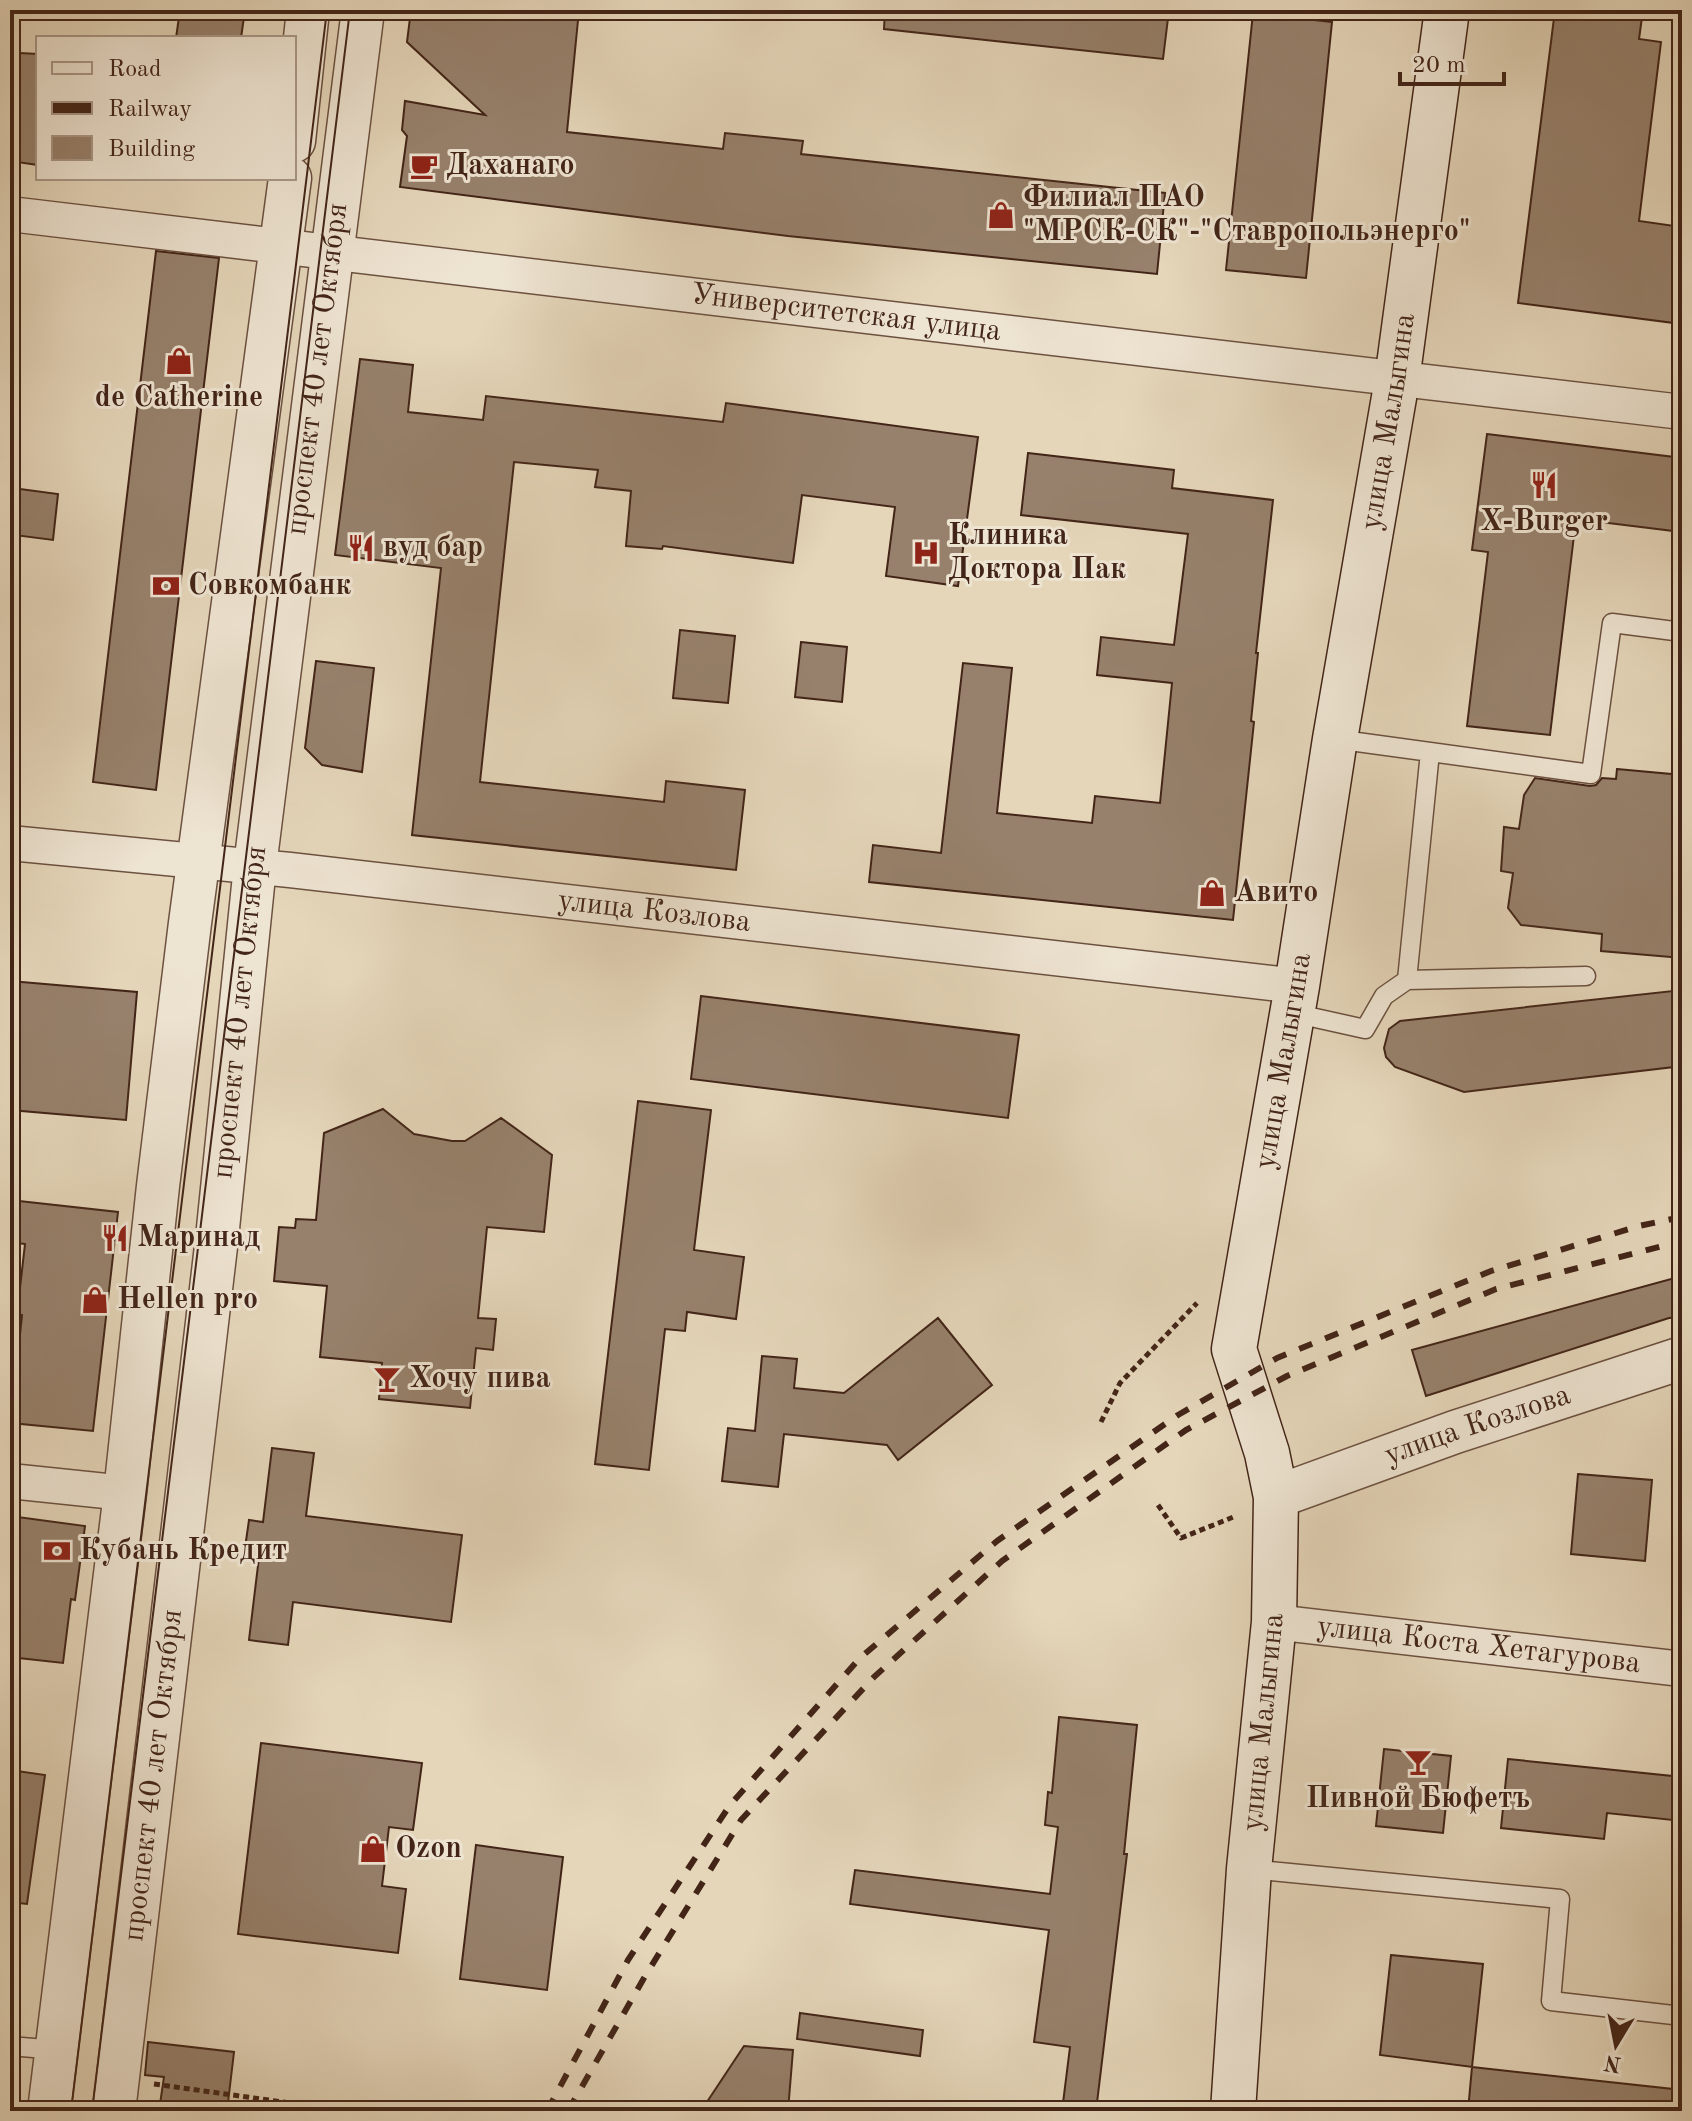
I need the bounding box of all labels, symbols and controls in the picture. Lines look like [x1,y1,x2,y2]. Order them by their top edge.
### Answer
legend [36,36,296,180]
scale bar [1400,36,1504,86]
text: 20 m [1412,54,1466,78]
text: Road [108,58,161,82]
text: Railway [108,98,192,122]
text: Building [108,138,195,162]
cafe icon: Даханаго [409,151,439,181]
place label: Даханаго [446,151,575,181]
place label: Филиал ПАО "МРСК-СК"-"Ставропольэнерго" [1023,183,1471,247]
shop icon: Филиал ПАО "МРСК-СК"-"Ставропольэнерго" [986,200,1016,230]
street label: проспект 40 лет Октября [282,201,354,537]
street label: Университетская улица [689,280,1003,347]
street label: улица Малыгина [1356,311,1421,532]
shop icon: de Catherine [164,346,194,376]
place label: de Catherine [95,383,263,413]
restaurant icon: X-Burger [1529,470,1559,500]
place label: X-Burger [1480,507,1608,537]
place label: Клиника Доктора Пак [948,521,1126,585]
restaurant icon: вуд бар [346,533,376,563]
place label: вуд бар [383,533,483,563]
hospital icon: Клиника Доктора Пак [911,538,941,568]
bank icon: Совкомбанк [151,571,181,601]
place label: Совкомбанк [188,571,352,601]
street label: проспект 40 лет Октября [208,844,272,1180]
shop icon: Авито [1197,878,1227,908]
place label: Авито [1234,878,1318,908]
street label: улица Козлова [556,886,753,938]
street label: улица Малыгина [1250,951,1317,1172]
restaurant icon: Маринад [100,1223,130,1253]
place label: Маринад [137,1223,260,1253]
shop icon: Hellen pro [80,1285,110,1315]
place label: Hellen pro [117,1285,258,1315]
bar icon: Хочу пива [372,1364,402,1394]
place label: Хочу пива [409,1364,551,1394]
street label: улица Козлова [1381,1380,1575,1471]
bank icon: Кубань Кредит [42,1536,72,1566]
place label: Кубань Кредит [79,1536,287,1566]
street label: проспект 40 лет Октября [119,1607,188,1943]
street label: улица Коста Хетагурова [1315,1612,1642,1679]
street label: улица Малыгина [1238,1613,1289,1833]
bar icon: Пивной Бюфетъ [1403,1747,1433,1777]
place label: Пивной Бюфетъ [1306,1784,1530,1814]
shop icon: Ozon [358,1834,388,1864]
place label: Ozon [395,1834,462,1864]
north arrow [1576,2005,1656,2085]
text: N [1603,2050,1623,2075]

